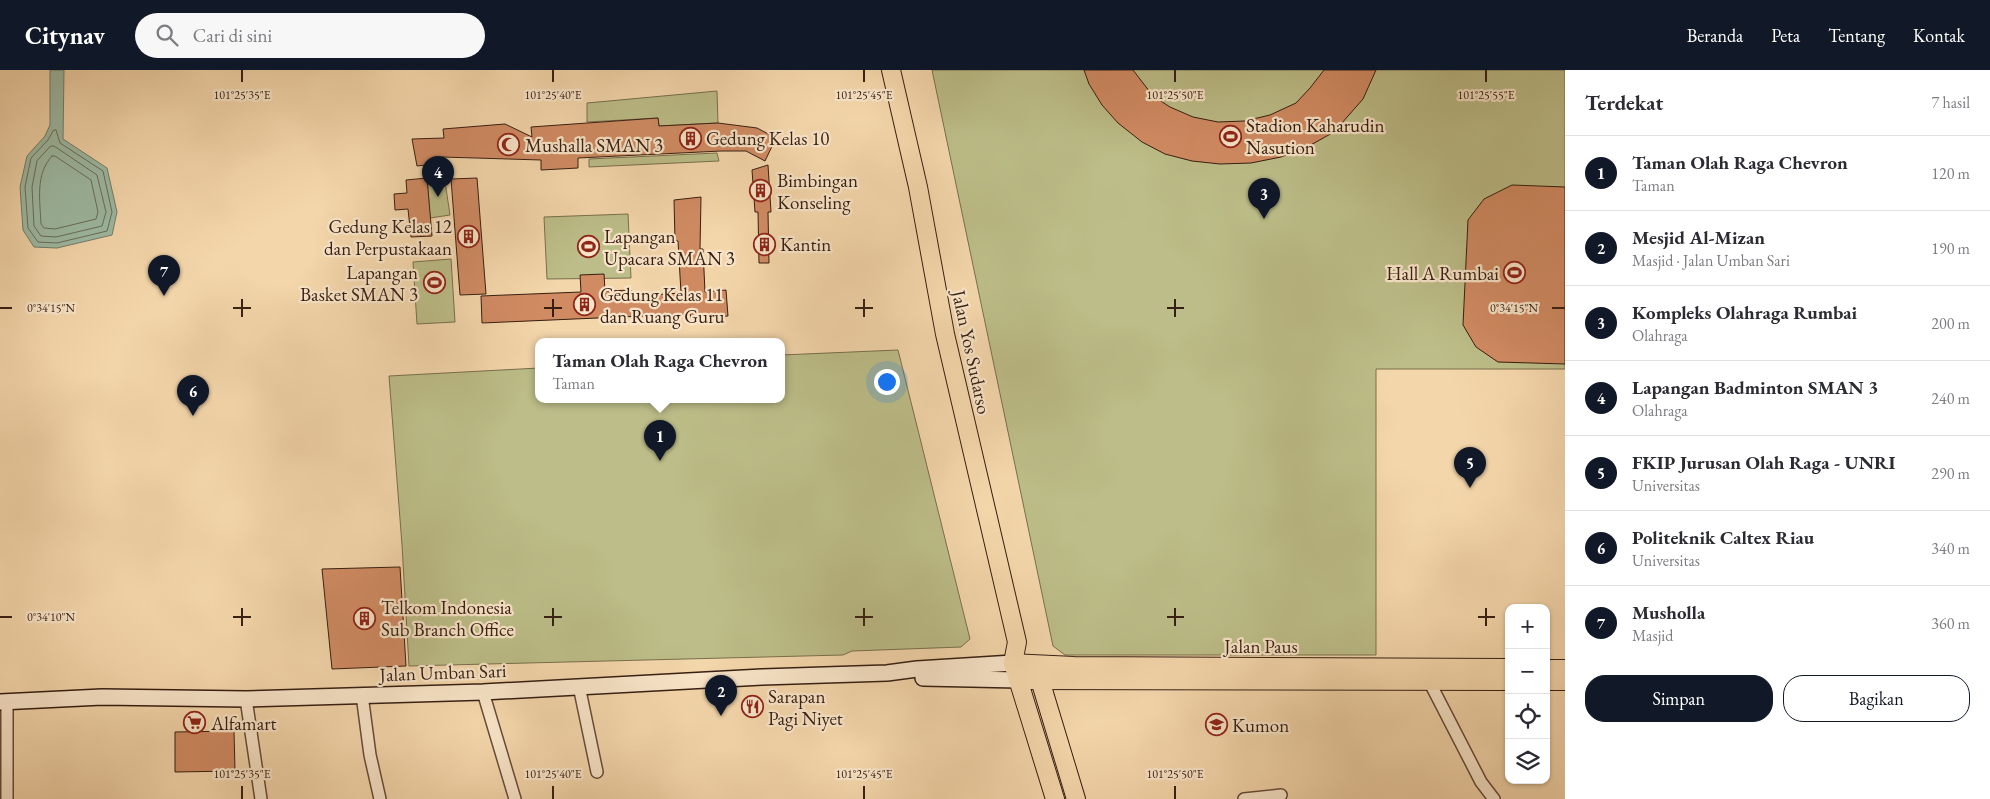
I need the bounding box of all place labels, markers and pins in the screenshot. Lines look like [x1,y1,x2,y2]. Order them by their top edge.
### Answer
place label: Stadion Kaharudin Nasution [1246,113,1384,160]
sports icon: Stadion Kaharudin Nasution [1218,124,1242,148]
building icon: Gedung Kelas 10 [678,126,702,150]
place label: Gedung Kelas 10 [706,126,829,151]
mosque icon: Mushalla SMAN 3 [497,133,521,157]
place label: Mushalla SMAN 3 [525,133,663,158]
pin: 4 [422,156,454,197]
place label: Bimbingan Konseling [777,168,858,215]
pin: 3 [1248,178,1280,219]
building icon: Bimbingan Konseling [749,179,773,203]
place label: Gedung Kelas 12 dan Perpustakaan [324,214,452,261]
place label: Lapangan Upacara SMAN 3 [604,224,735,271]
building icon: Gedung Kelas 12 dan Perpustakaan [456,225,480,249]
building icon: Kantin [752,232,776,256]
place label: Kantin [780,232,831,257]
sports icon: Lapangan Upacara SMAN 3 [576,235,600,259]
pin: 7 [148,255,180,296]
place label: Lapangan Basket SMAN 3 [300,260,418,307]
place label: Hall A Rumbai [1386,261,1499,286]
sports icon: Hall A Rumbai [1503,261,1527,285]
sports icon: Lapangan Basket SMAN 3 [422,271,446,295]
place label: Gedung Kelas 11 dan Ruang Guru [600,282,725,329]
building icon: Gedung Kelas 11 dan Ruang Guru [572,293,596,317]
pin: 6 [177,375,209,416]
pin: 1 [644,420,676,461]
pin: 5 [1454,447,1486,488]
place label: Telkom Indonesia Sub Branch Office [381,595,514,642]
building icon: Telkom Indonesia Sub Branch Office [353,606,377,630]
pin: 2 [705,675,737,716]
place label: Sarapan Pagi Niyet [768,684,843,731]
restaurant icon: Sarapan Pagi Niyet [740,695,764,719]
supermarket icon: Alfamart [183,711,207,735]
place label: Alfamart [210,711,277,736]
school or university icon: Kumon [1204,713,1228,737]
place label: Kumon [1232,713,1289,738]

